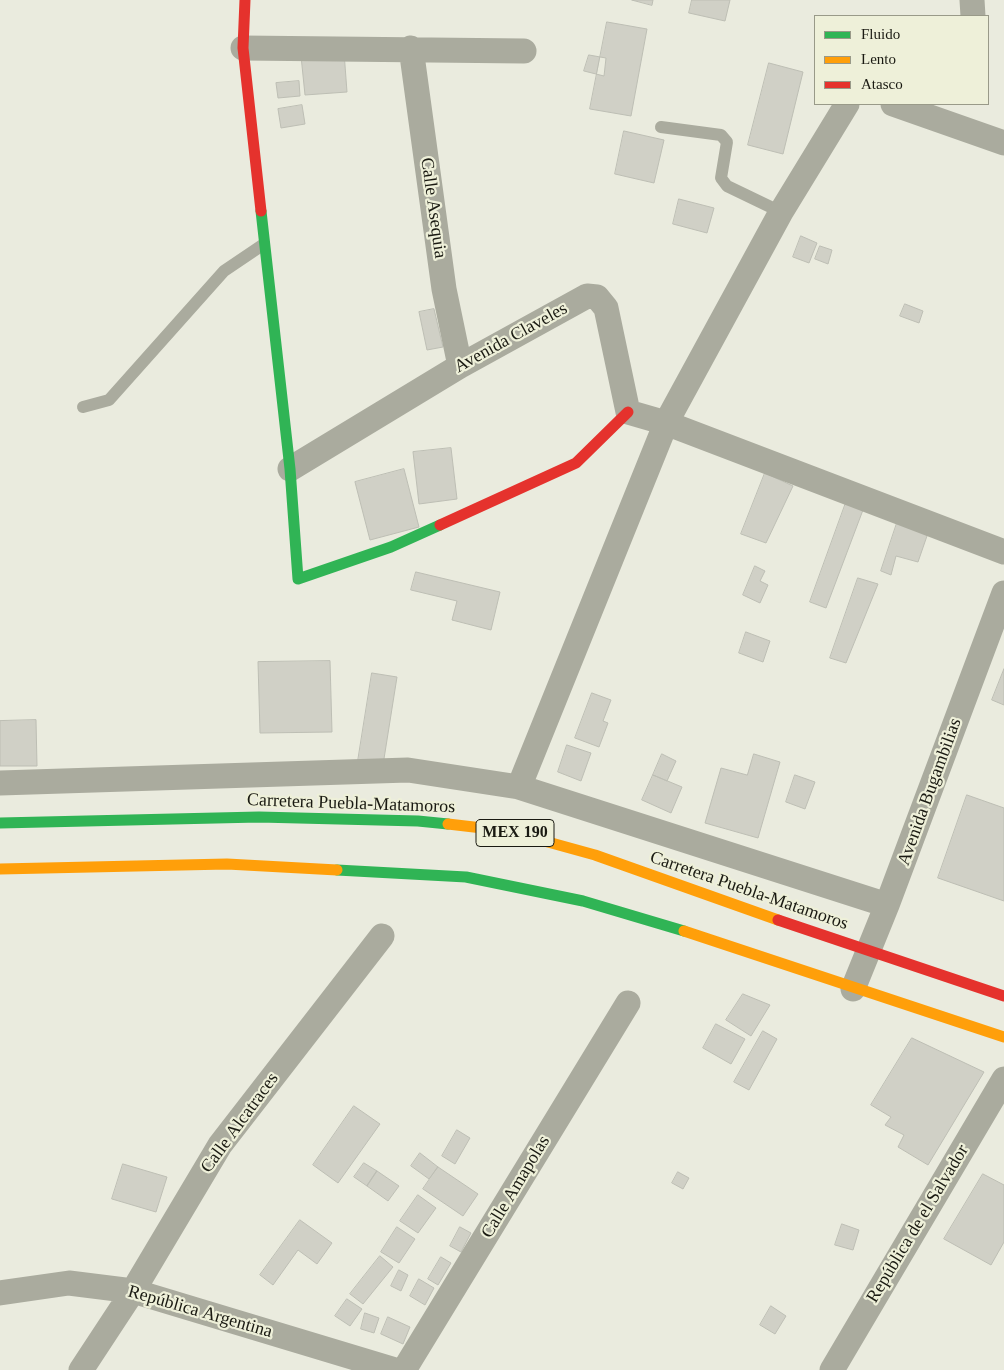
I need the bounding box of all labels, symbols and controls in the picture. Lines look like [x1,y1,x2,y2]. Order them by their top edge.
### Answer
legend [814,15,989,105]
text: Fluido [861,26,900,42]
text: Lento [861,51,896,67]
text: Atasco [861,76,903,92]
street label: Calle Asequia [415,156,451,260]
street label: Avenida Claveles [451,298,571,378]
street label: Avenida Bugambilias [893,715,967,869]
street label: Carretera Puebla-Matamoros [246,790,456,818]
road number: MEX 190 [476,820,554,846]
street label: Carretera Puebla-Matamoros [647,847,851,935]
street label: Calle Alcatraces [196,1069,284,1177]
street label: Calle Amapolas [477,1132,555,1242]
street label: República de el Salvador [862,1141,974,1307]
street label: República Argentina [125,1281,275,1343]

